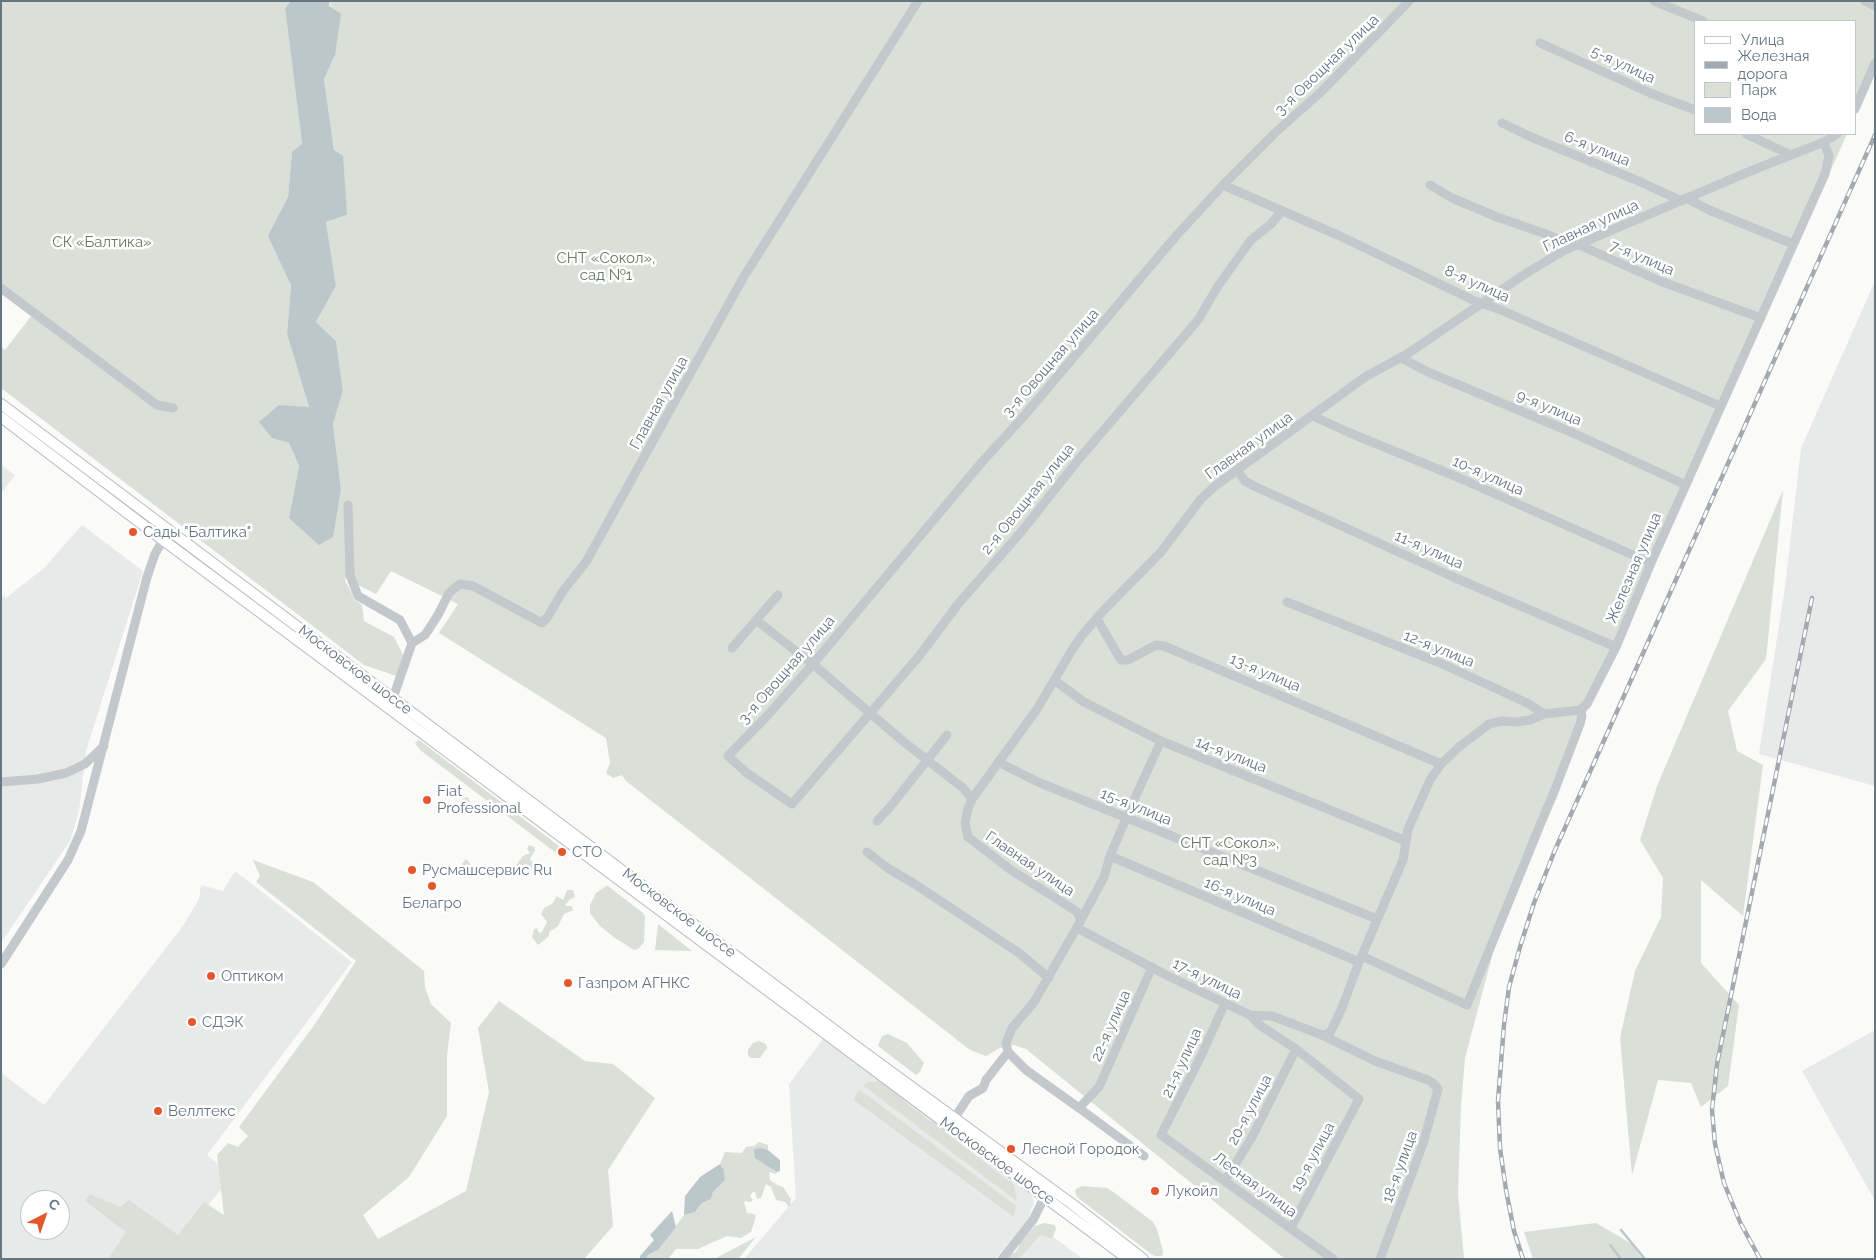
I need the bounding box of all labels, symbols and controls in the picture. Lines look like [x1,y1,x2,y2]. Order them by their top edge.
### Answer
street label: 3-я Овощная улица [1271,11,1383,119]
legend [1694,20,1856,135]
text: Улица [1741,31,1785,49]
street label: 5-я улица [1588,42,1658,88]
text: Железная дорога [1738,47,1810,83]
text: Парк [1741,81,1777,99]
text: Вода [1741,106,1777,124]
street label: 6-я улица [1561,128,1633,170]
street label: Главная улица [1540,196,1642,256]
park label: СК «Балтика» [52,233,152,251]
street label: 7-я улица [1607,236,1677,280]
park label: СНТ «Сокол», сад №1 [557,249,655,284]
street label: 8-я улица [1442,262,1512,306]
street label: 3-я Овощная улица [999,305,1103,421]
street label: Главная улица [626,353,692,453]
street label: 9-я улица [1514,386,1584,430]
street label: Главная улица [1202,408,1296,484]
street label: 2-я Овощная улица [978,440,1078,558]
street label: 10-я улица [1450,452,1526,500]
street label: Железная улица [1603,510,1665,626]
place label: Сады "Балтика" [143,523,251,541]
marker: Сады "Балтика" [127,526,139,538]
street label: 11-я улица [1392,527,1466,573]
street label: 3-я Овощная улица [735,612,839,728]
street label: Московское шоссе [295,621,415,719]
street label: 12-я улица [1401,627,1477,671]
street label: 13-я улица [1227,650,1303,696]
street label: 14-я улица [1193,733,1269,777]
place label: Fiat Professional [437,782,521,817]
street label: 15-я улица [1098,785,1174,829]
marker: Fiat Professional [421,794,433,806]
street label: Главная улица [982,828,1078,900]
park label: СНТ «Сокол», сад №3 [1181,834,1279,869]
place label: СТО [572,843,602,861]
marker: СТО [556,846,568,858]
place label: Русмашсервис Ru [422,861,552,879]
marker: Русмашсервис Ru [406,864,418,876]
street label: Московское шоссе [619,864,739,962]
street label: 16-я улица [1202,874,1278,920]
marker: Белагро [426,880,438,892]
place label: Белагро [402,894,462,912]
street label: 17-я улица [1170,955,1244,1003]
place label: Оптиком [221,967,284,985]
marker: Оптиком [205,970,217,982]
place label: Газпром АГНКС [578,974,690,992]
marker: Газпром АГНКС [562,977,574,989]
street label: 22-я улица [1087,988,1135,1064]
place label: СДЭК [202,1013,244,1031]
marker: СДЭК [186,1016,198,1028]
street label: 21-я улица [1158,1025,1206,1101]
street label: 20-я улица [1224,1072,1276,1148]
place label: Веллтекс [168,1102,235,1120]
marker: Веллтекс [152,1105,164,1117]
street label: Московское шоссе [936,1113,1058,1209]
street label: 19-я улица [1287,1119,1339,1195]
street label: 18-я улица [1379,1128,1421,1206]
place label: Лесной Городок [1021,1140,1140,1158]
marker: Лесной Городок [1005,1143,1017,1155]
street label: Лесная улица [1210,1149,1300,1221]
place label: Лукойл [1165,1182,1218,1200]
marker: Лукойл [1149,1185,1161,1197]
north arrow [20,1190,70,1240]
text: С [45,1195,63,1214]

